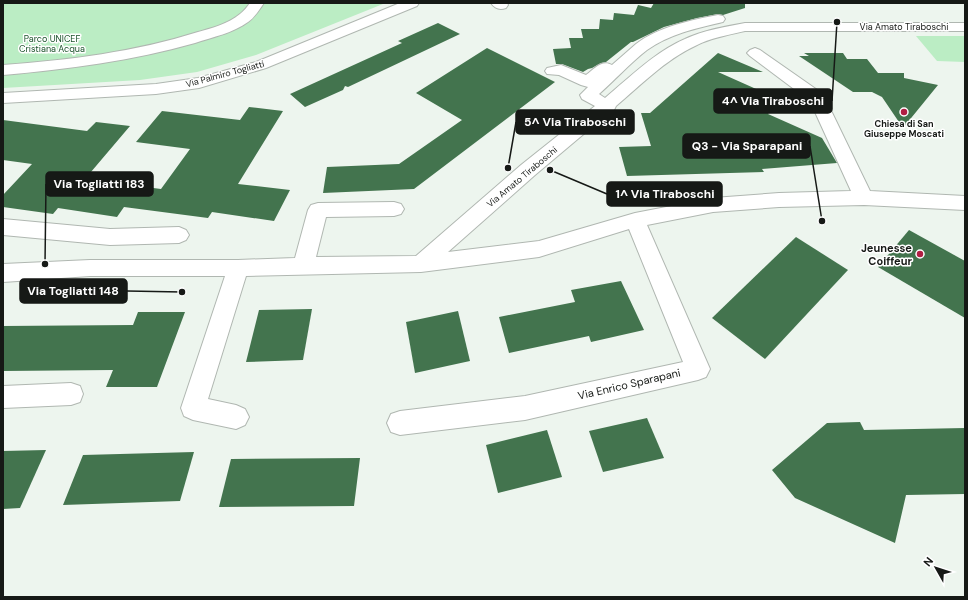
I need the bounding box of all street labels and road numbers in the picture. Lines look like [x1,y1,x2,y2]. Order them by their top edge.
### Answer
street label: Via Amato Tiraboschi [860,21,948,33]
street label: Via Palmiro Togliatti [184,58,266,90]
street label: Via Amato Tiraboschi [484,144,560,210]
street label: Via Enrico Sparapani [576,365,682,403]

